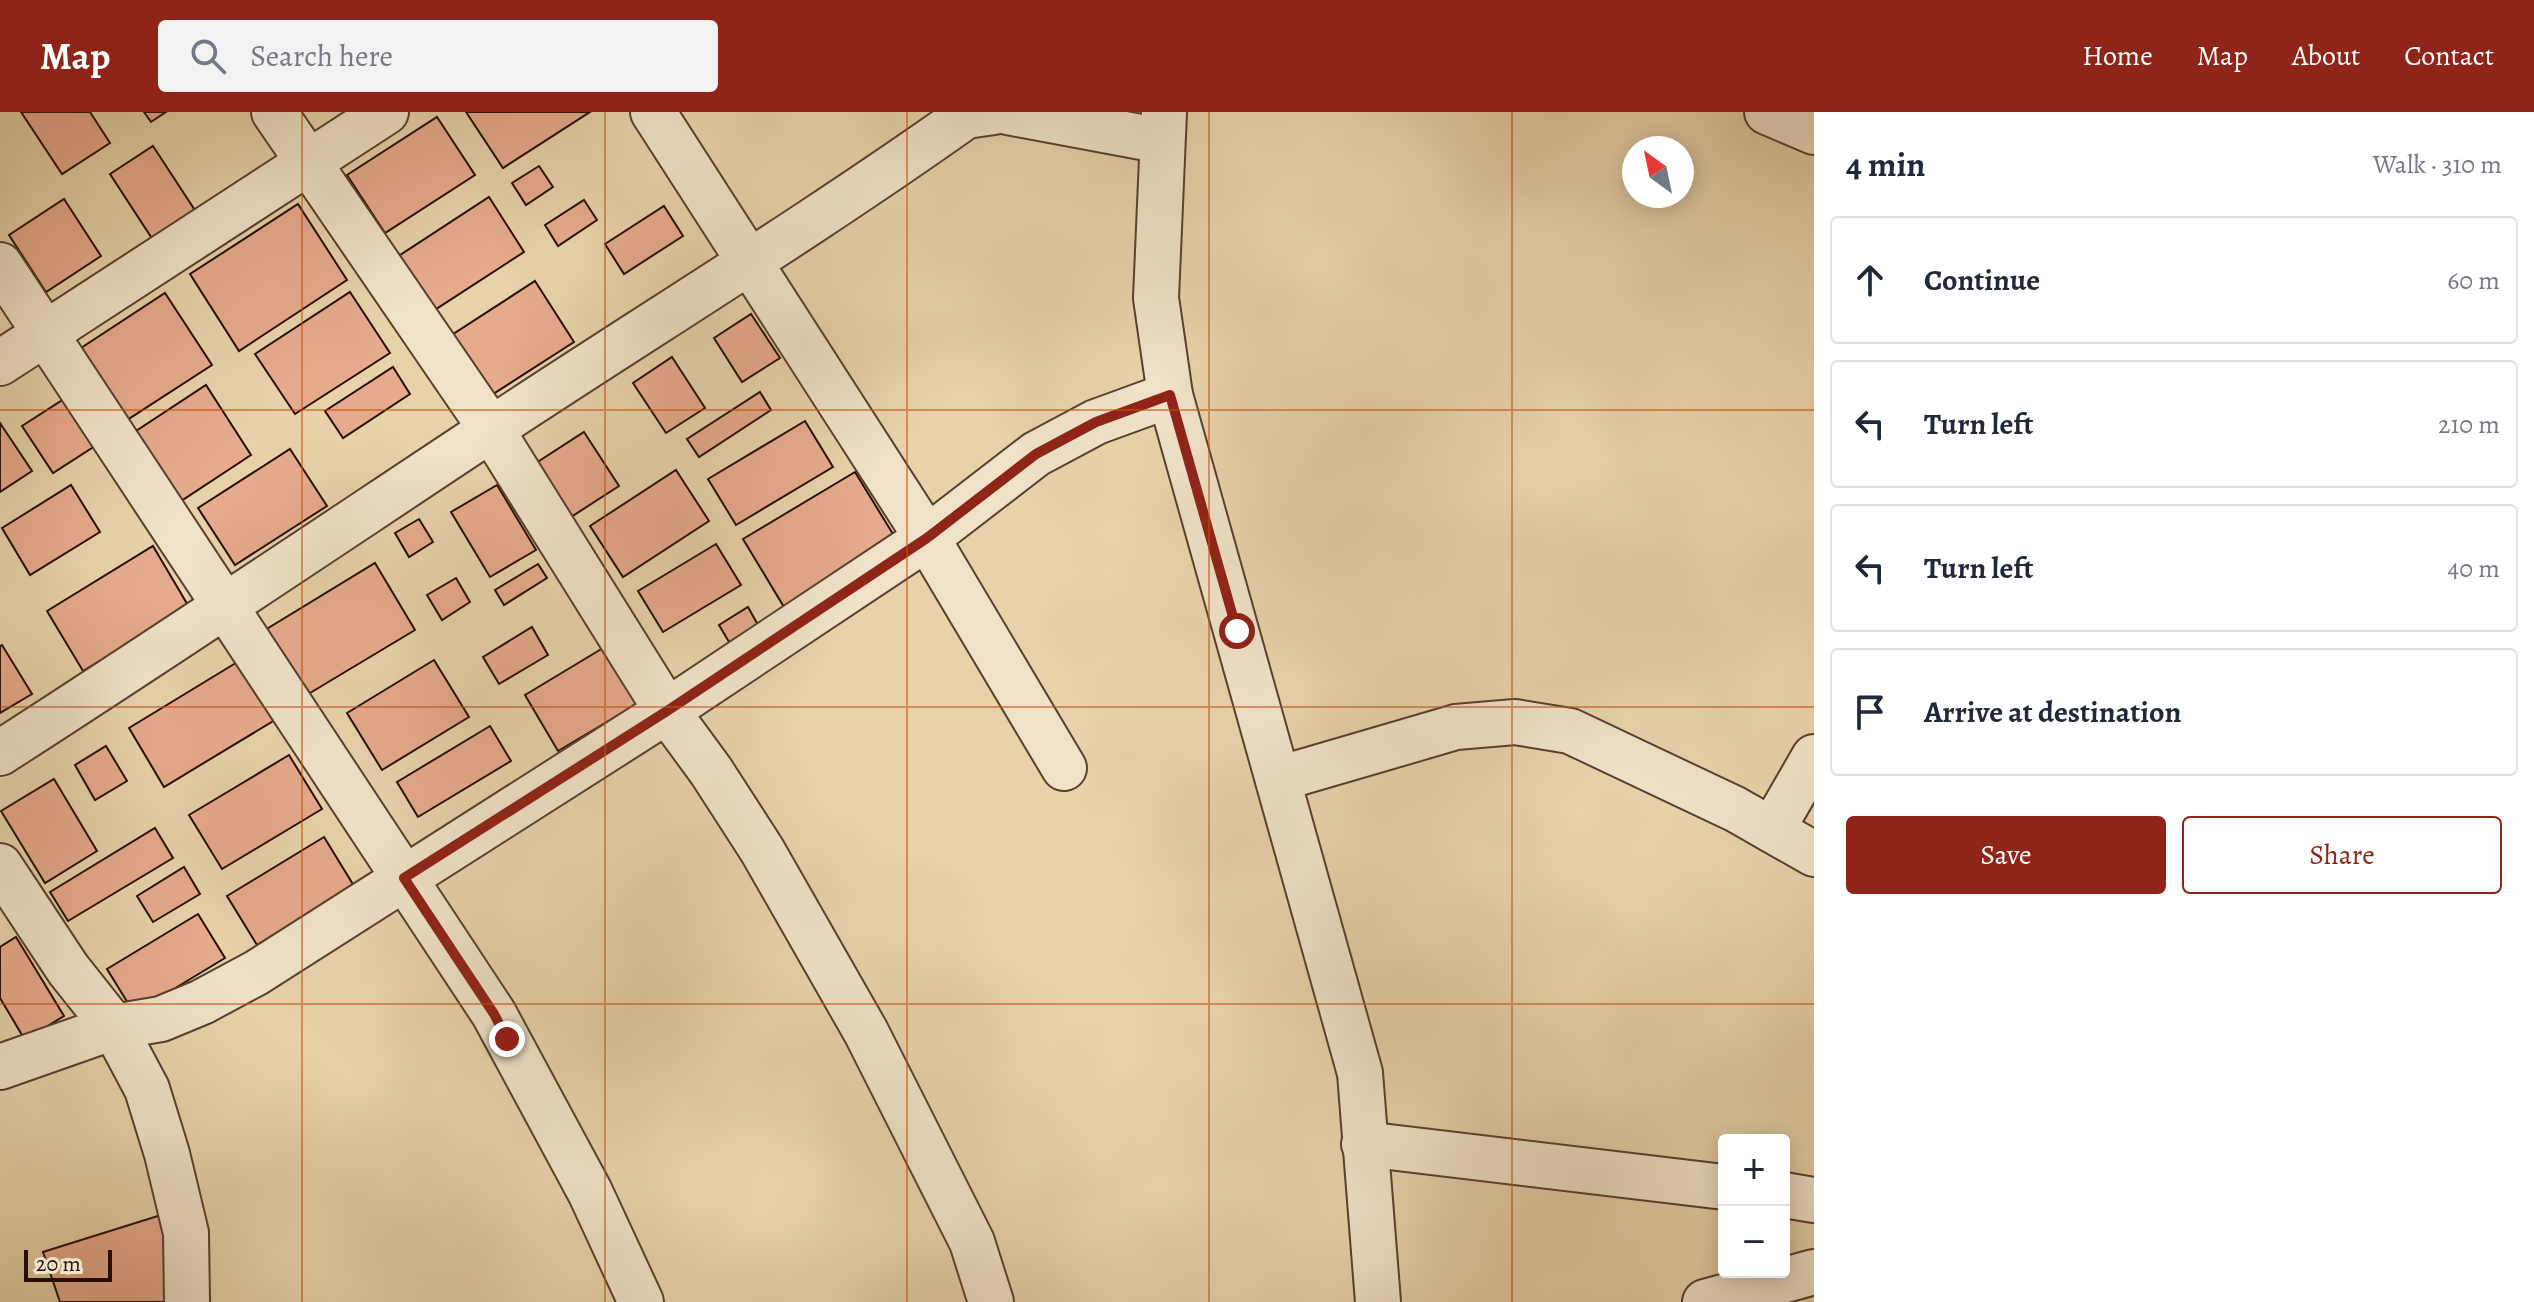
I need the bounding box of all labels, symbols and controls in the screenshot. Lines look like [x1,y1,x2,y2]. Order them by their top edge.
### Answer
search box [158,20,718,92]
text: Map [40,30,110,82]
icon: search [186,34,230,78]
text: Search here [250,36,393,76]
text: Home [2082,37,2153,75]
text: Map [2197,37,2248,75]
text: About [2292,37,2360,75]
text: Contact [2404,37,2494,75]
north arrow [1622,136,1694,208]
text: 4 min [1846,141,1925,188]
text: Walk · 310 m [2373,147,2502,182]
icon: ahead [1848,258,1892,302]
text: Continue [1924,260,2040,300]
text: 60 m [2447,263,2500,298]
icon: left [1848,402,1892,446]
text: Turn left [1924,404,2033,444]
text: 210 m [2438,407,2500,442]
icon: left [1848,546,1892,590]
text: Turn left [1924,548,2033,588]
text: 40 m [2448,551,2500,586]
route start [1219,613,1255,649]
icon: arrive [1848,690,1892,734]
text: Arrive at destination [1924,692,2181,732]
button: Save [1846,816,2166,894]
button: Share [2182,816,2502,894]
route end [489,1021,525,1057]
map controls [1718,1134,1790,1278]
button: + [1718,1134,1790,1206]
button: − [1718,1206,1790,1278]
scale bar [24,1246,112,1282]
text: 20 m [36,1249,81,1279]

